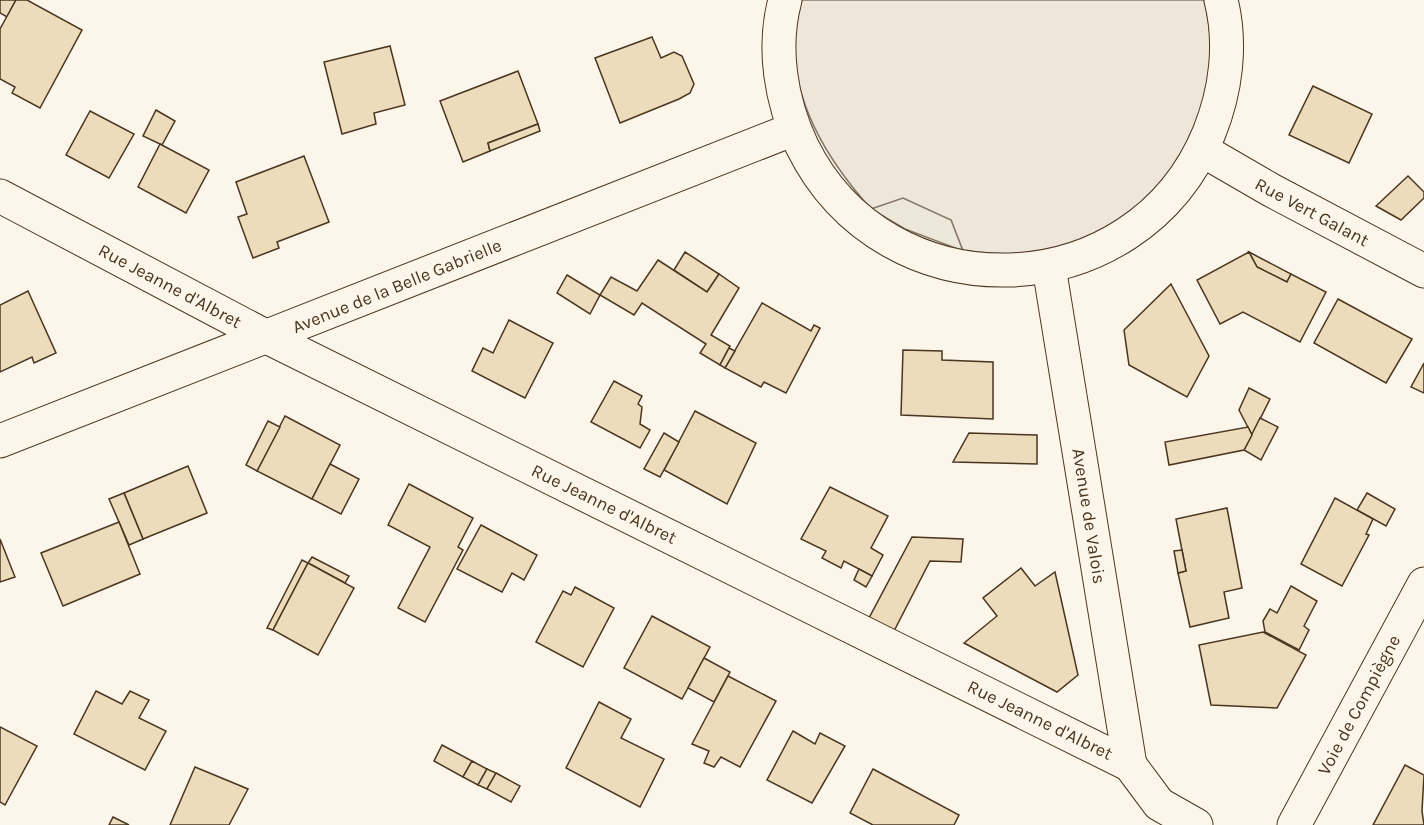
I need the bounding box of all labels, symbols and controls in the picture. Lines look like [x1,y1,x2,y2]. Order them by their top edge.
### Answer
street label: Rue Vert Galant [1251,173,1373,251]
street label: Avenue de la Belle Gabrielle [289,234,505,338]
street label: Rue Jeanne d'Albret [95,239,245,333]
street label: Avenue de Valois [1067,447,1111,585]
street label: Rue Jeanne d'Albret [528,459,680,549]
street label: Voie de Compiègne [1313,631,1405,779]
street label: Rue Jeanne d'Albret [964,675,1116,765]

